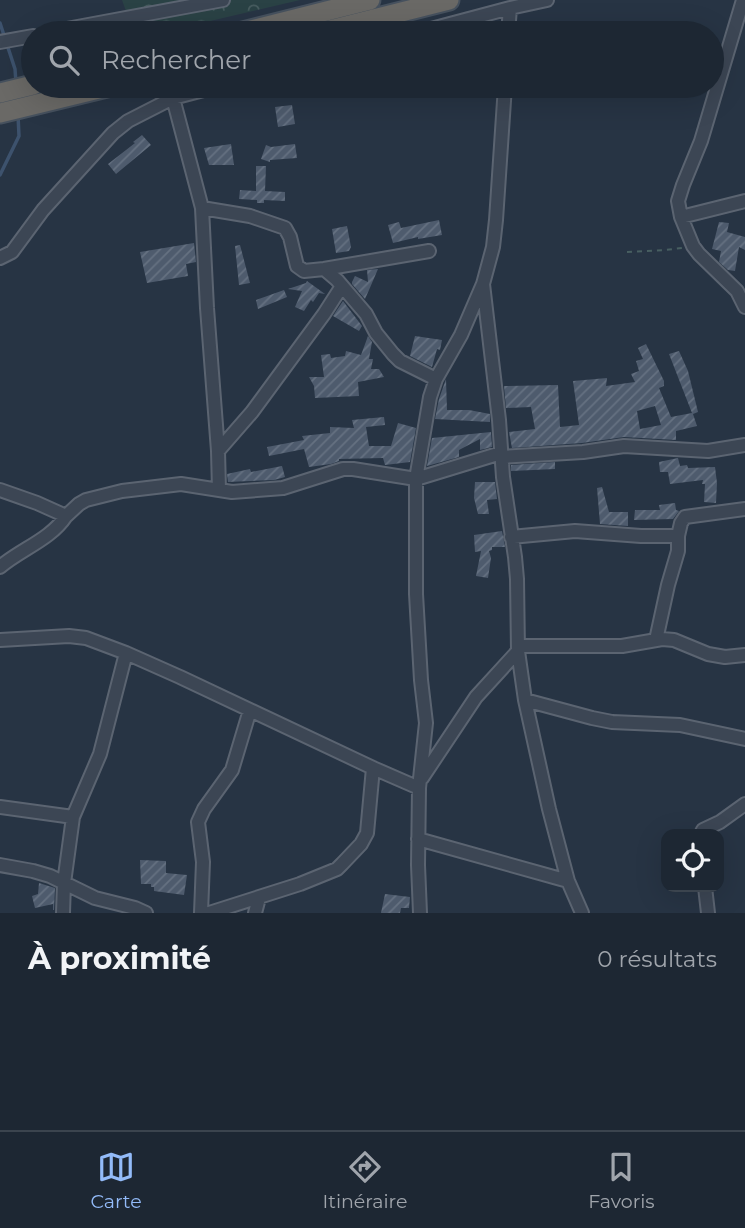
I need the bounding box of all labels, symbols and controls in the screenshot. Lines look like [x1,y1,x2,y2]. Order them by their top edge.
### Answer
search box [21,21,724,98]
icon: search [45,41,83,79]
text: Rechercher [101,44,251,76]
map controls [661,829,724,892]
button: locate [661,829,724,892]
text: À proximité [28,940,211,977]
text: 0 résultats [597,945,717,973]
tab: Carte [90,1148,142,1213]
tab: Itinéraire [322,1148,407,1213]
tab: Favoris [588,1148,655,1213]

